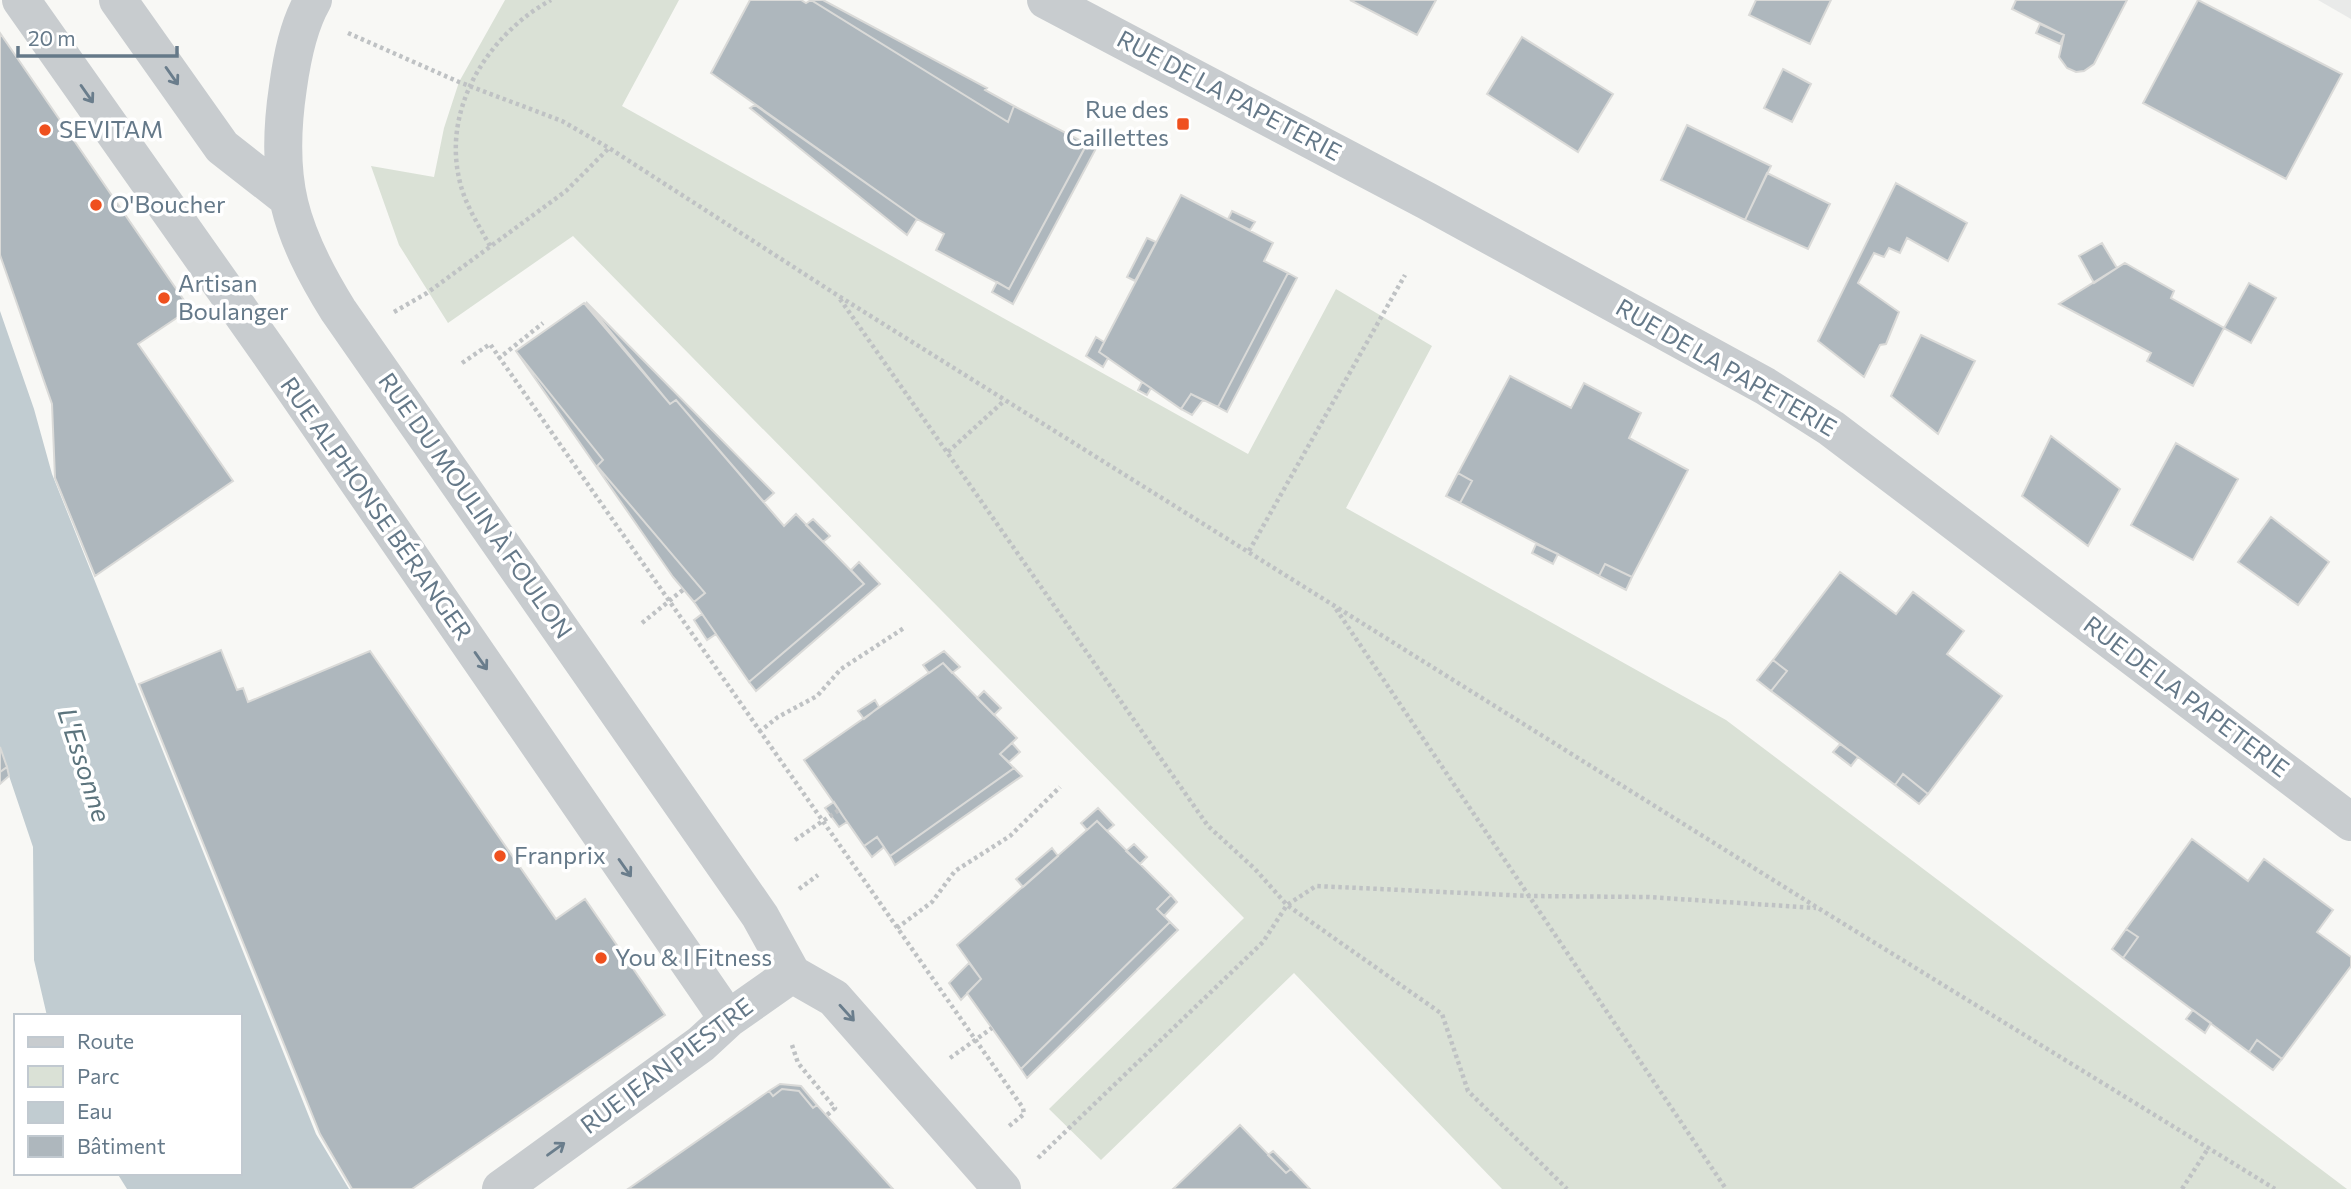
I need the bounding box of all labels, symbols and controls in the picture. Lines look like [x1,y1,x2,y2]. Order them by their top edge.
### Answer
scale bar [18,14,177,58]
street label: RUE DE LA PAPETERIE [1113,23,1347,166]
text: 20 m [28,25,76,50]
one-way arrow [165,66,179,85]
one-way arrow [80,84,94,103]
place label: Rue des Caillettes [1066,94,1169,151]
place label: SEVITAM [59,114,163,143]
marker: Rue des Caillettes [1175,116,1191,132]
marker: SEVITAM [37,122,53,138]
place label: O'Boucher [110,189,226,218]
marker: O'Boucher [88,197,104,213]
place label: Artisan Boulanger [178,268,289,325]
marker: Artisan Boulanger [156,290,172,306]
street label: RUE DE LA PAPETERIE [1611,292,1842,442]
street label: RUE DU MOULIN À FOULON [373,367,579,644]
street label: RUE ALPHONSE BÉRANGER [275,371,479,645]
street label: RUE DE LA PAPETERIE [2078,609,2295,783]
one-way arrow [474,651,488,670]
water label: L'Essonne [52,704,119,826]
place label: Franprix [514,840,606,869]
marker: Franprix [492,848,508,864]
one-way arrow [618,858,632,877]
place label: You & I Fitness [615,942,772,971]
marker: You & I Fitness [593,950,609,966]
street label: RUE JEAN PIESTRE [574,991,758,1139]
one-way arrow [839,1004,856,1021]
legend [14,1014,242,1175]
text: Route [77,1028,134,1053]
text: Parc [77,1063,120,1088]
text: Eau [77,1098,112,1123]
text: Bâtiment [77,1133,166,1158]
one-way arrow [546,1142,565,1156]

